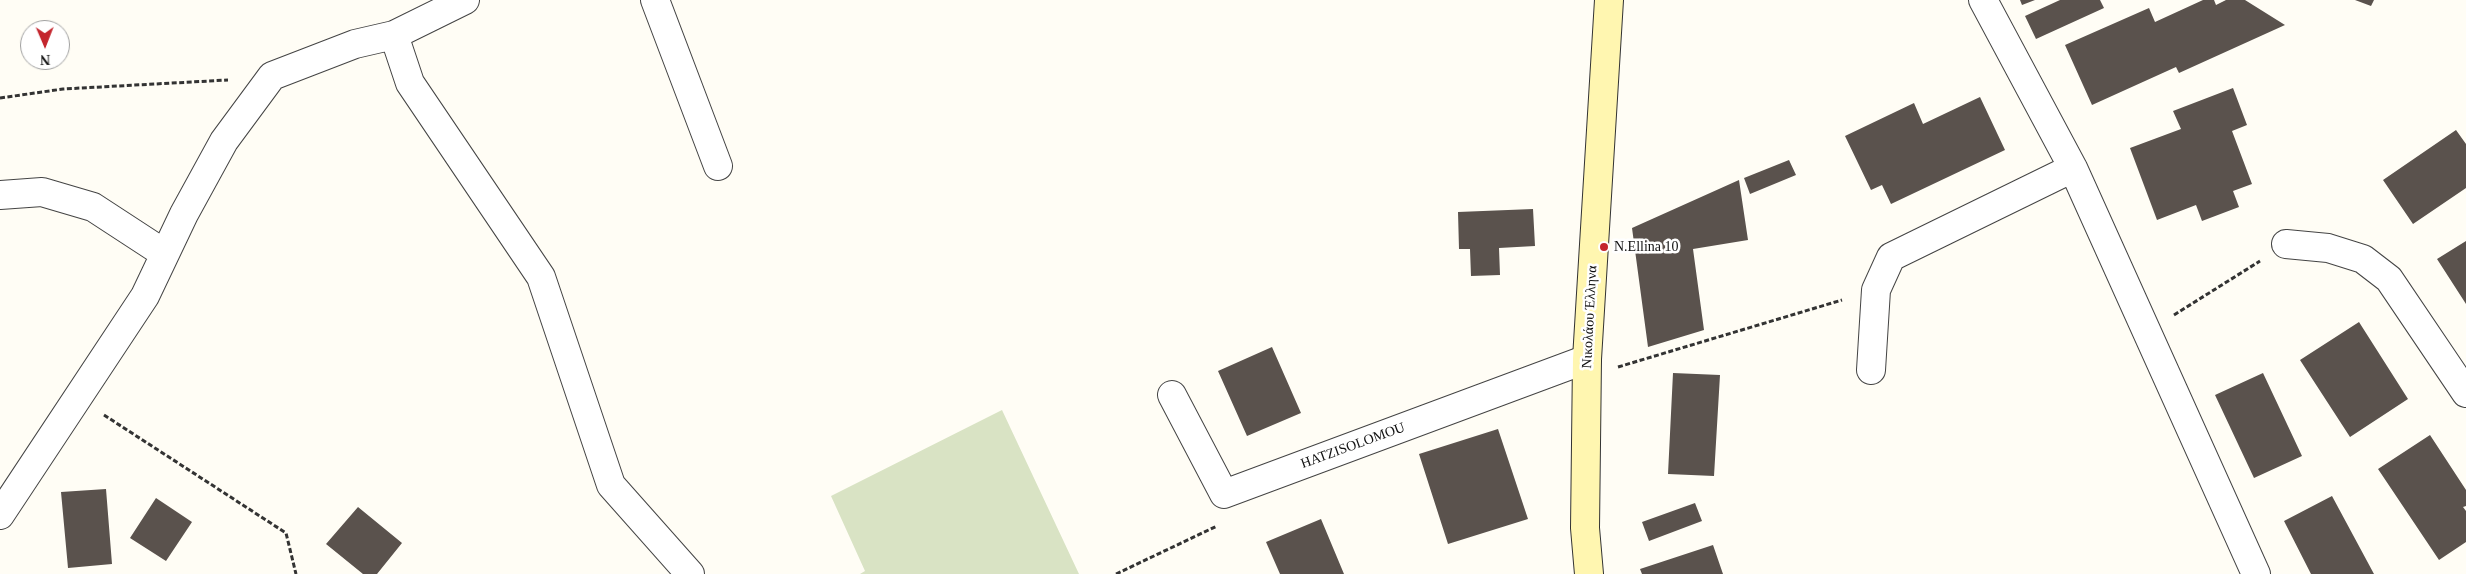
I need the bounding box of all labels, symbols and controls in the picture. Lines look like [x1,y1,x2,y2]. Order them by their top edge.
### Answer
north arrow [20,20,70,70]
text: N [40,52,50,67]
place label: N.Ellina 10 [1614,239,1679,255]
marker: N.Ellina 10 [1598,241,1610,253]
street label: Νικολάου Έλληνα [1579,265,1601,369]
street label: HATZISOLOMOU [1299,419,1407,473]

